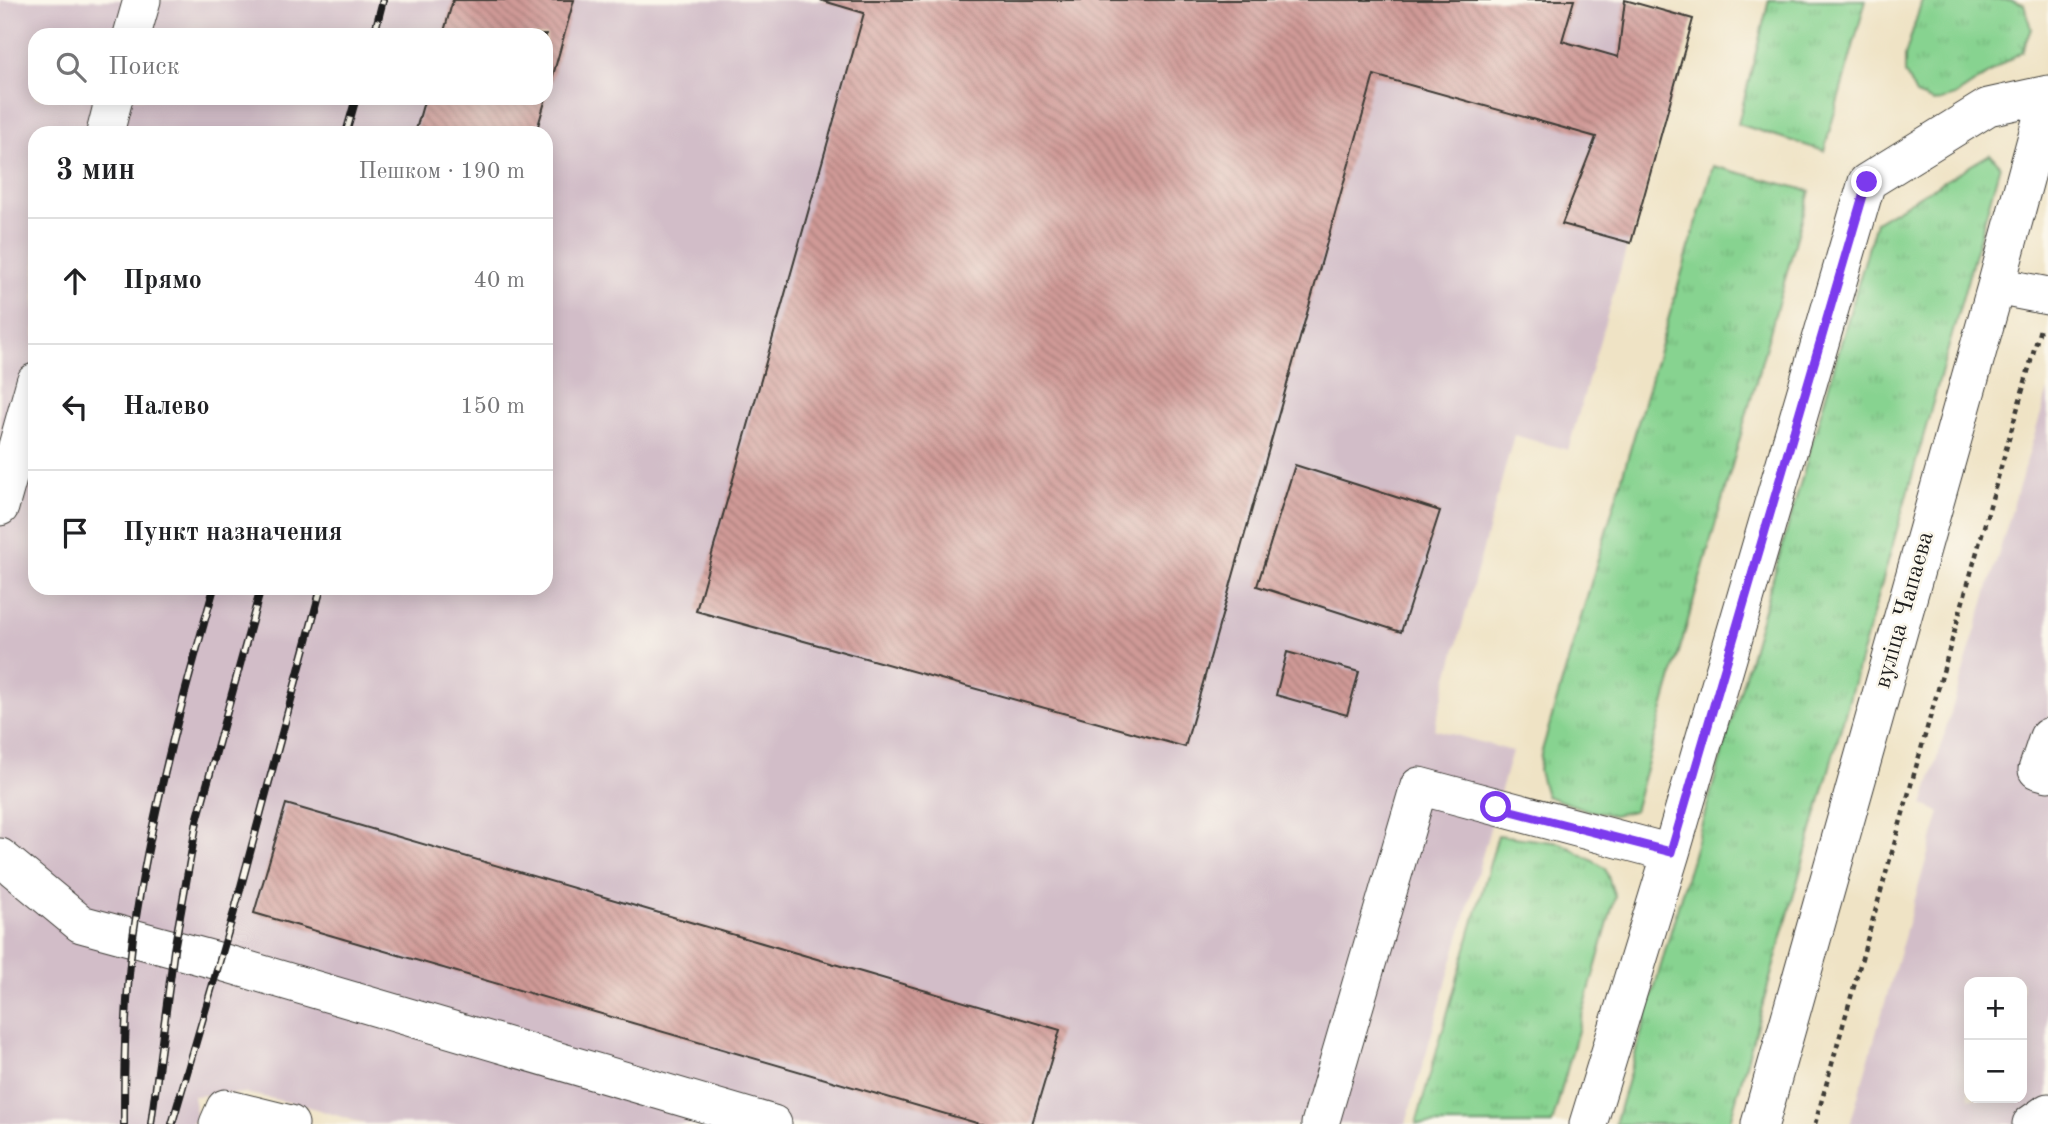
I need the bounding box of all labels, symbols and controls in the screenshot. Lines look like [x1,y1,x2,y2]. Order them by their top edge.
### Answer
search box [28,28,553,105]
icon: search [52,48,90,86]
text: Поиск [108,54,180,80]
text: 3 мин [56,156,135,186]
text: Пешком · 190 m [359,160,525,183]
route end [1851,166,1882,197]
icon: ahead [56,262,94,300]
text: Прямо [123,268,202,294]
text: 40 m [474,269,525,292]
icon: left [56,388,94,426]
text: Налево [123,394,210,420]
text: 150 m [460,395,525,418]
icon: arrive [56,514,94,552]
text: Пункт назначения [123,520,342,546]
street label: вуліца Чапаева [1871,529,1939,691]
route start [1480,791,1511,822]
map controls [1964,977,2027,1103]
button: + [1964,977,2027,1040]
button: − [1964,1040,2027,1103]

